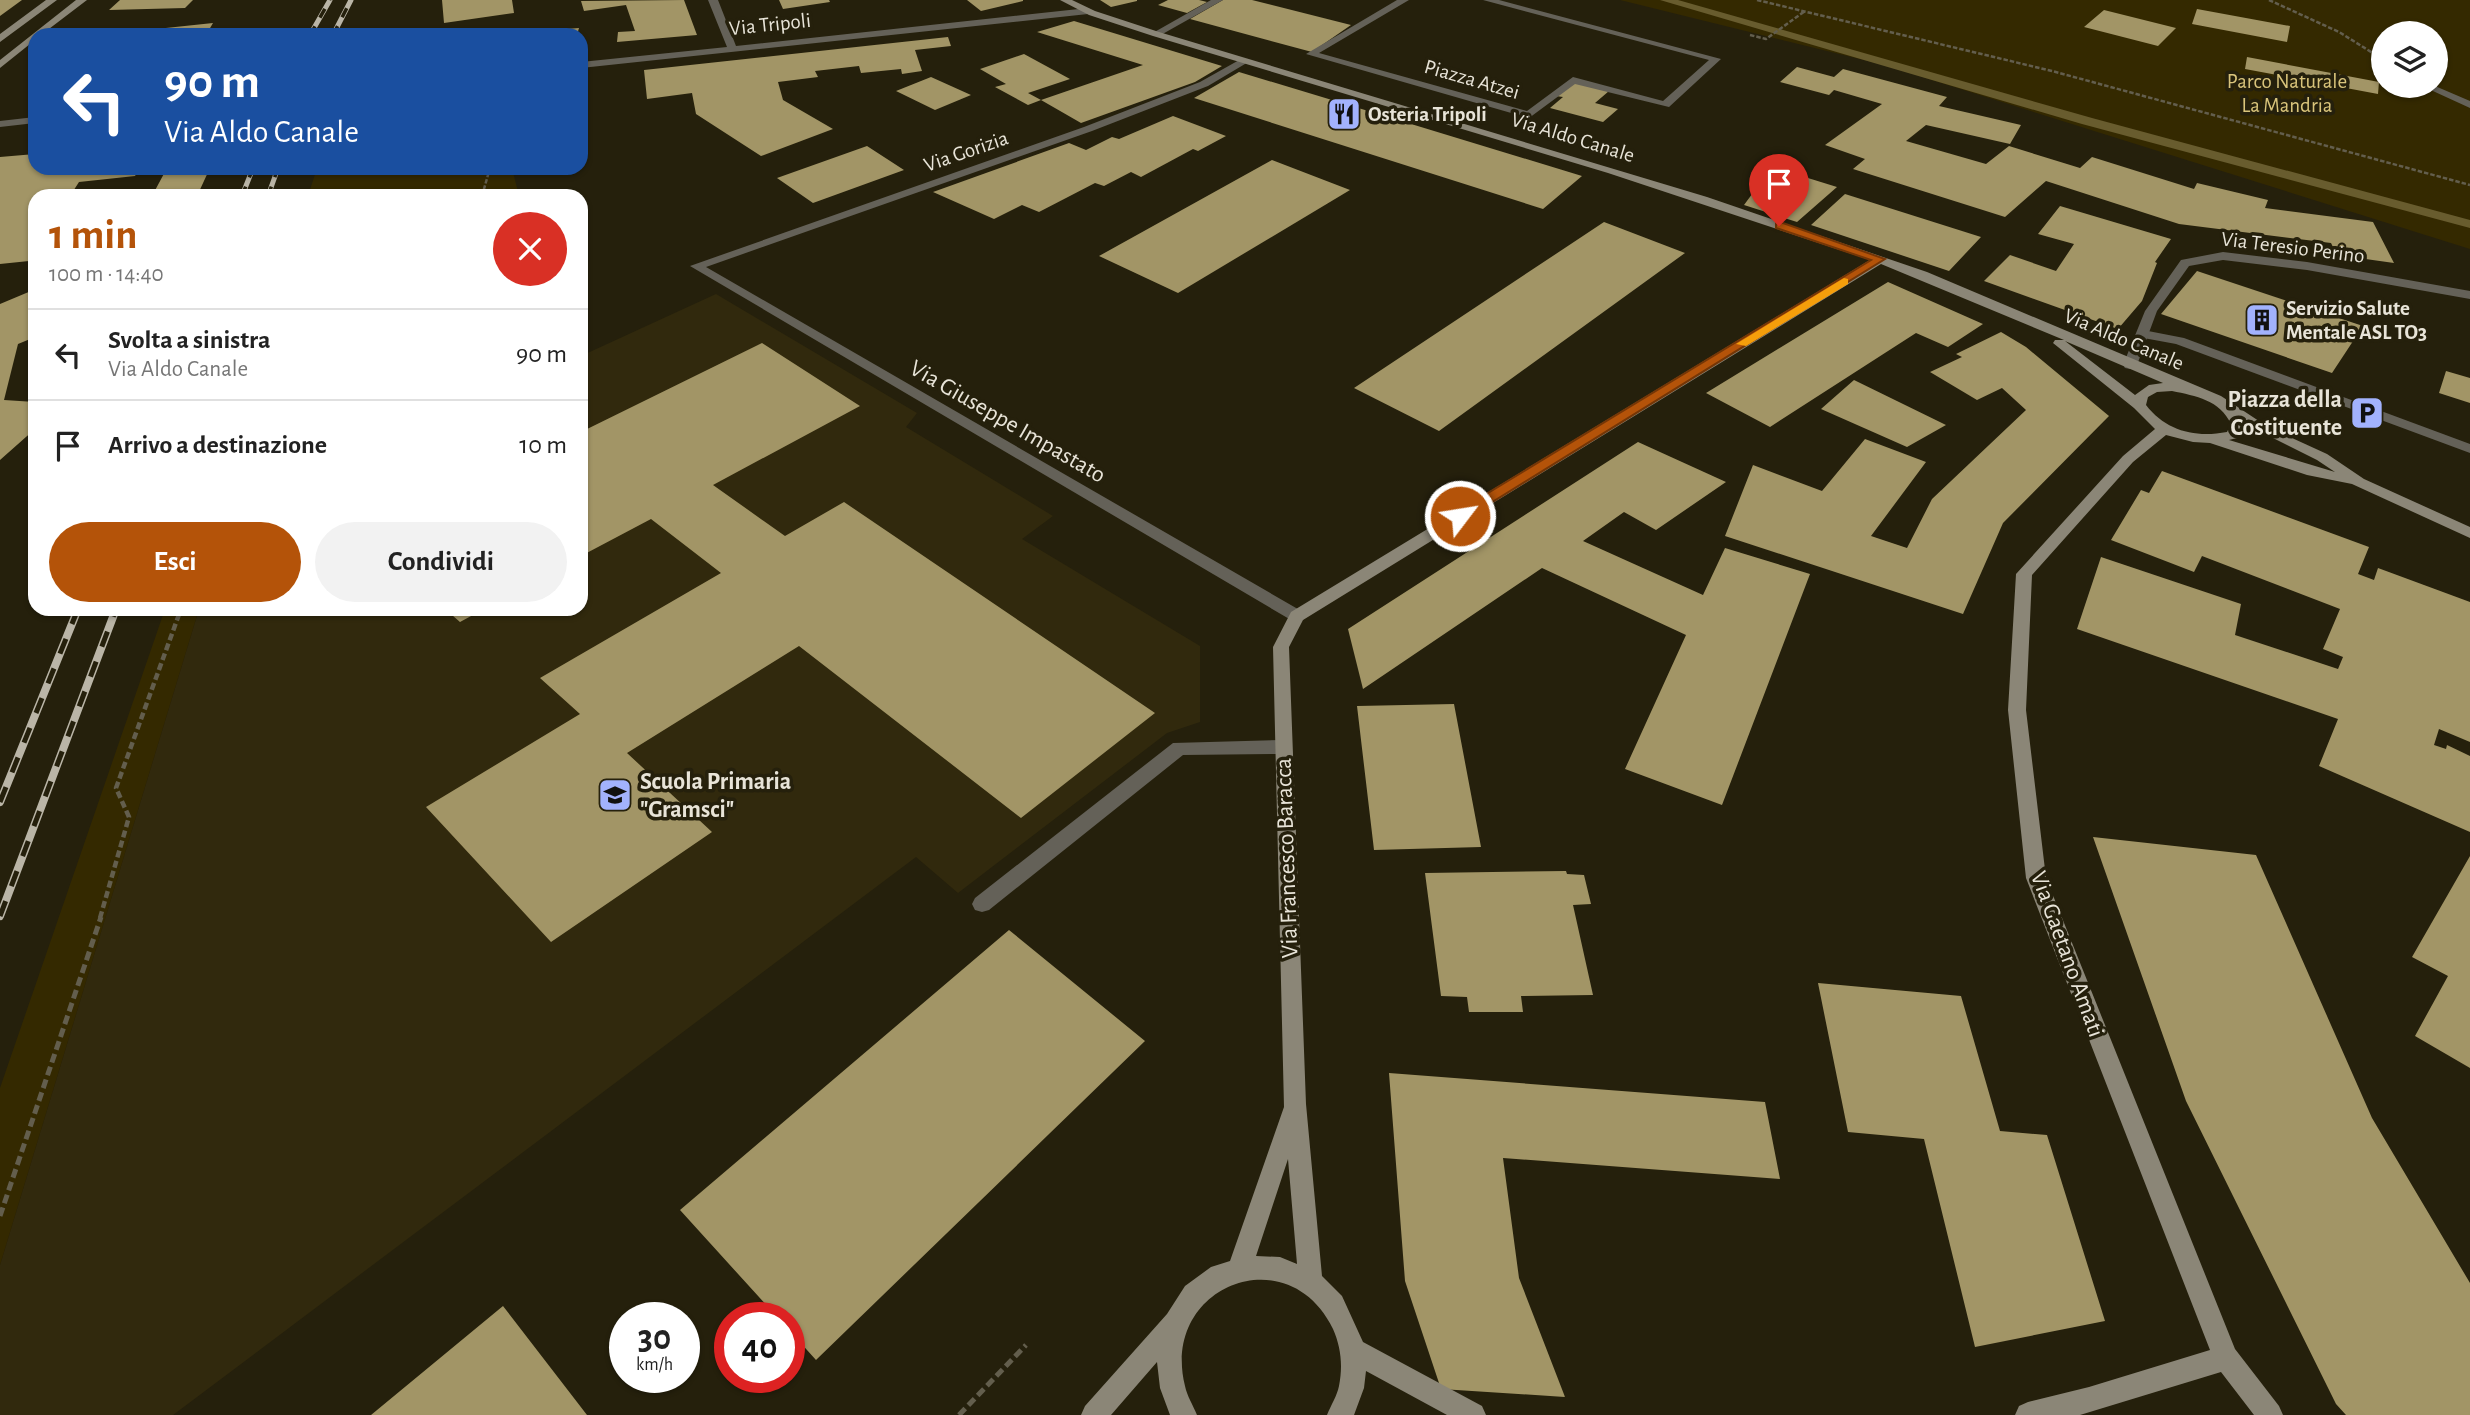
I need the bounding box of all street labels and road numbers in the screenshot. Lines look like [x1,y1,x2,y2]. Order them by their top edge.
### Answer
street label: Via Tripoli [728,10,812,39]
street label: Piazza Atzei [1422,56,1522,103]
street label: Via Aldo Canale [1509,109,1637,166]
street label: Via Gorizia [921,127,1011,176]
street label: Via Teresio Perino [2220,228,2366,267]
street label: Via Aldo Canale [2061,305,2187,374]
street label: Via Giuseppe Impastato [906,356,1109,488]
street label: Via Francesco Baracca [1272,757,1302,959]
street label: Via Gaetano Amati [2026,868,2108,1041]

